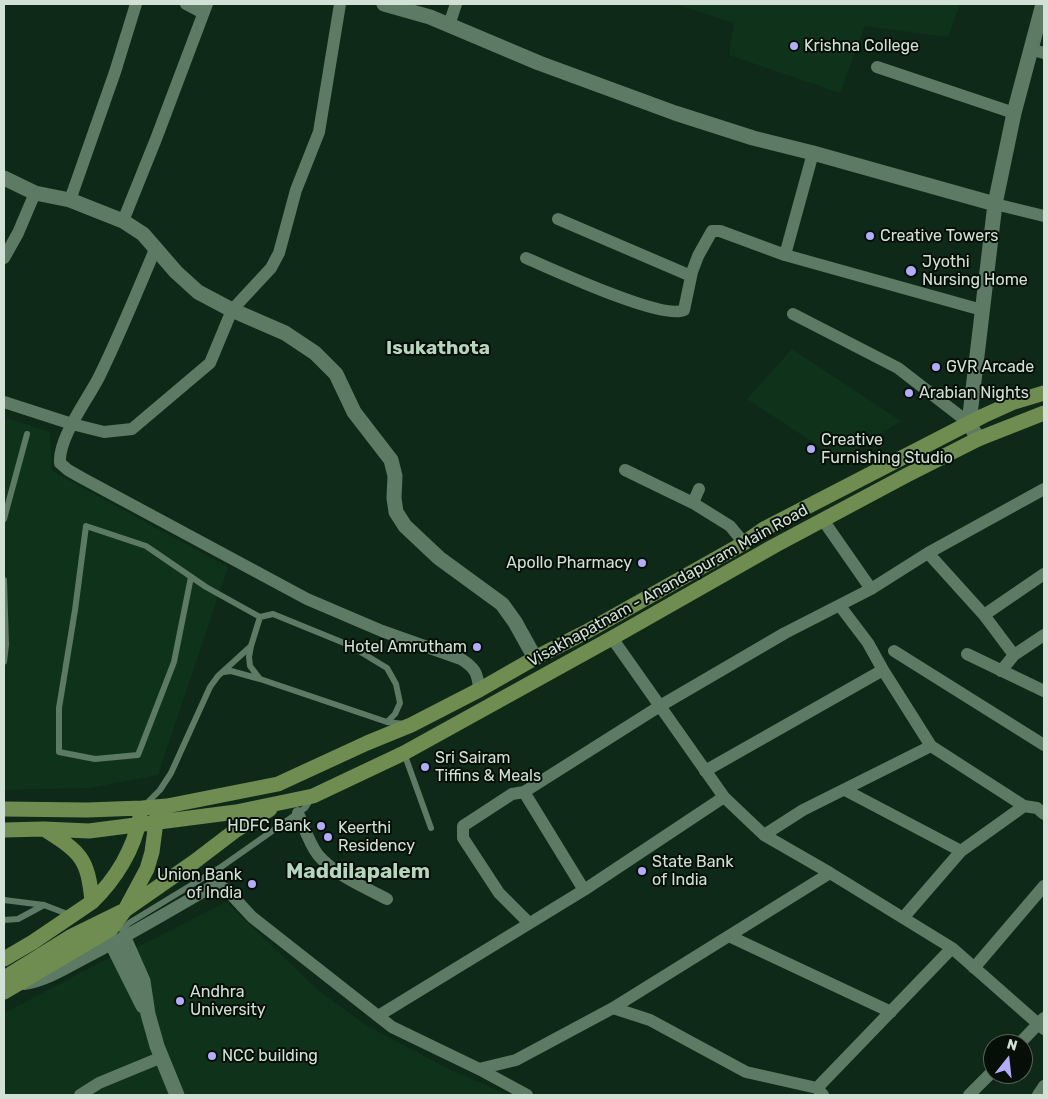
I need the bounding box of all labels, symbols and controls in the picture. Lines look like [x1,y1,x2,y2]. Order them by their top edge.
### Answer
place label: Krishna College [804,36,919,56]
marker: Krishna College [788,40,800,52]
place label: Creative Towers [880,226,998,246]
marker: Creative Towers [864,230,876,242]
place label: Jyothi Nursing Home [922,252,1028,290]
marker: Jyothi Nursing Home [904,264,918,278]
district label: Isukathota [386,338,490,360]
place label: GVR Arcade [946,357,1034,377]
marker: GVR Arcade [930,361,942,373]
place label: Arabian Nights [919,383,1029,403]
marker: Arabian Nights [903,387,915,399]
place label: Creative Furnishing Studio [821,430,953,468]
marker: Creative Furnishing Studio [805,443,817,455]
street label: Visakhapatnam - Anandapuram Main Road [525,501,811,671]
place label: Apollo Pharmacy [506,553,632,573]
marker: Apollo Pharmacy [636,557,648,569]
place label: Hotel Amrutham [344,637,467,657]
marker: Hotel Amrutham [471,641,483,653]
place label: Sri Sairam Tiffins & Meals [435,748,541,786]
marker: Sri Sairam Tiffins & Meals [419,761,431,773]
place label: HDFC Bank [227,816,311,836]
place label: Keerthi Residency [338,818,415,856]
marker: HDFC Bank [315,820,327,832]
marker: Keerthi Residency [322,831,334,843]
place label: State Bank of India [652,852,734,890]
district label: Maddilapalem [286,859,430,885]
place label: Union Bank of India [157,865,242,903]
marker: State Bank of India [636,865,648,877]
marker: Union Bank of India [246,878,258,890]
place label: Andhra University [190,982,266,1020]
marker: Andhra University [174,995,186,1007]
north arrow [983,1034,1033,1084]
text: N [1005,1035,1019,1055]
place label: NCC building [222,1046,318,1066]
marker: NCC building [206,1050,218,1062]

